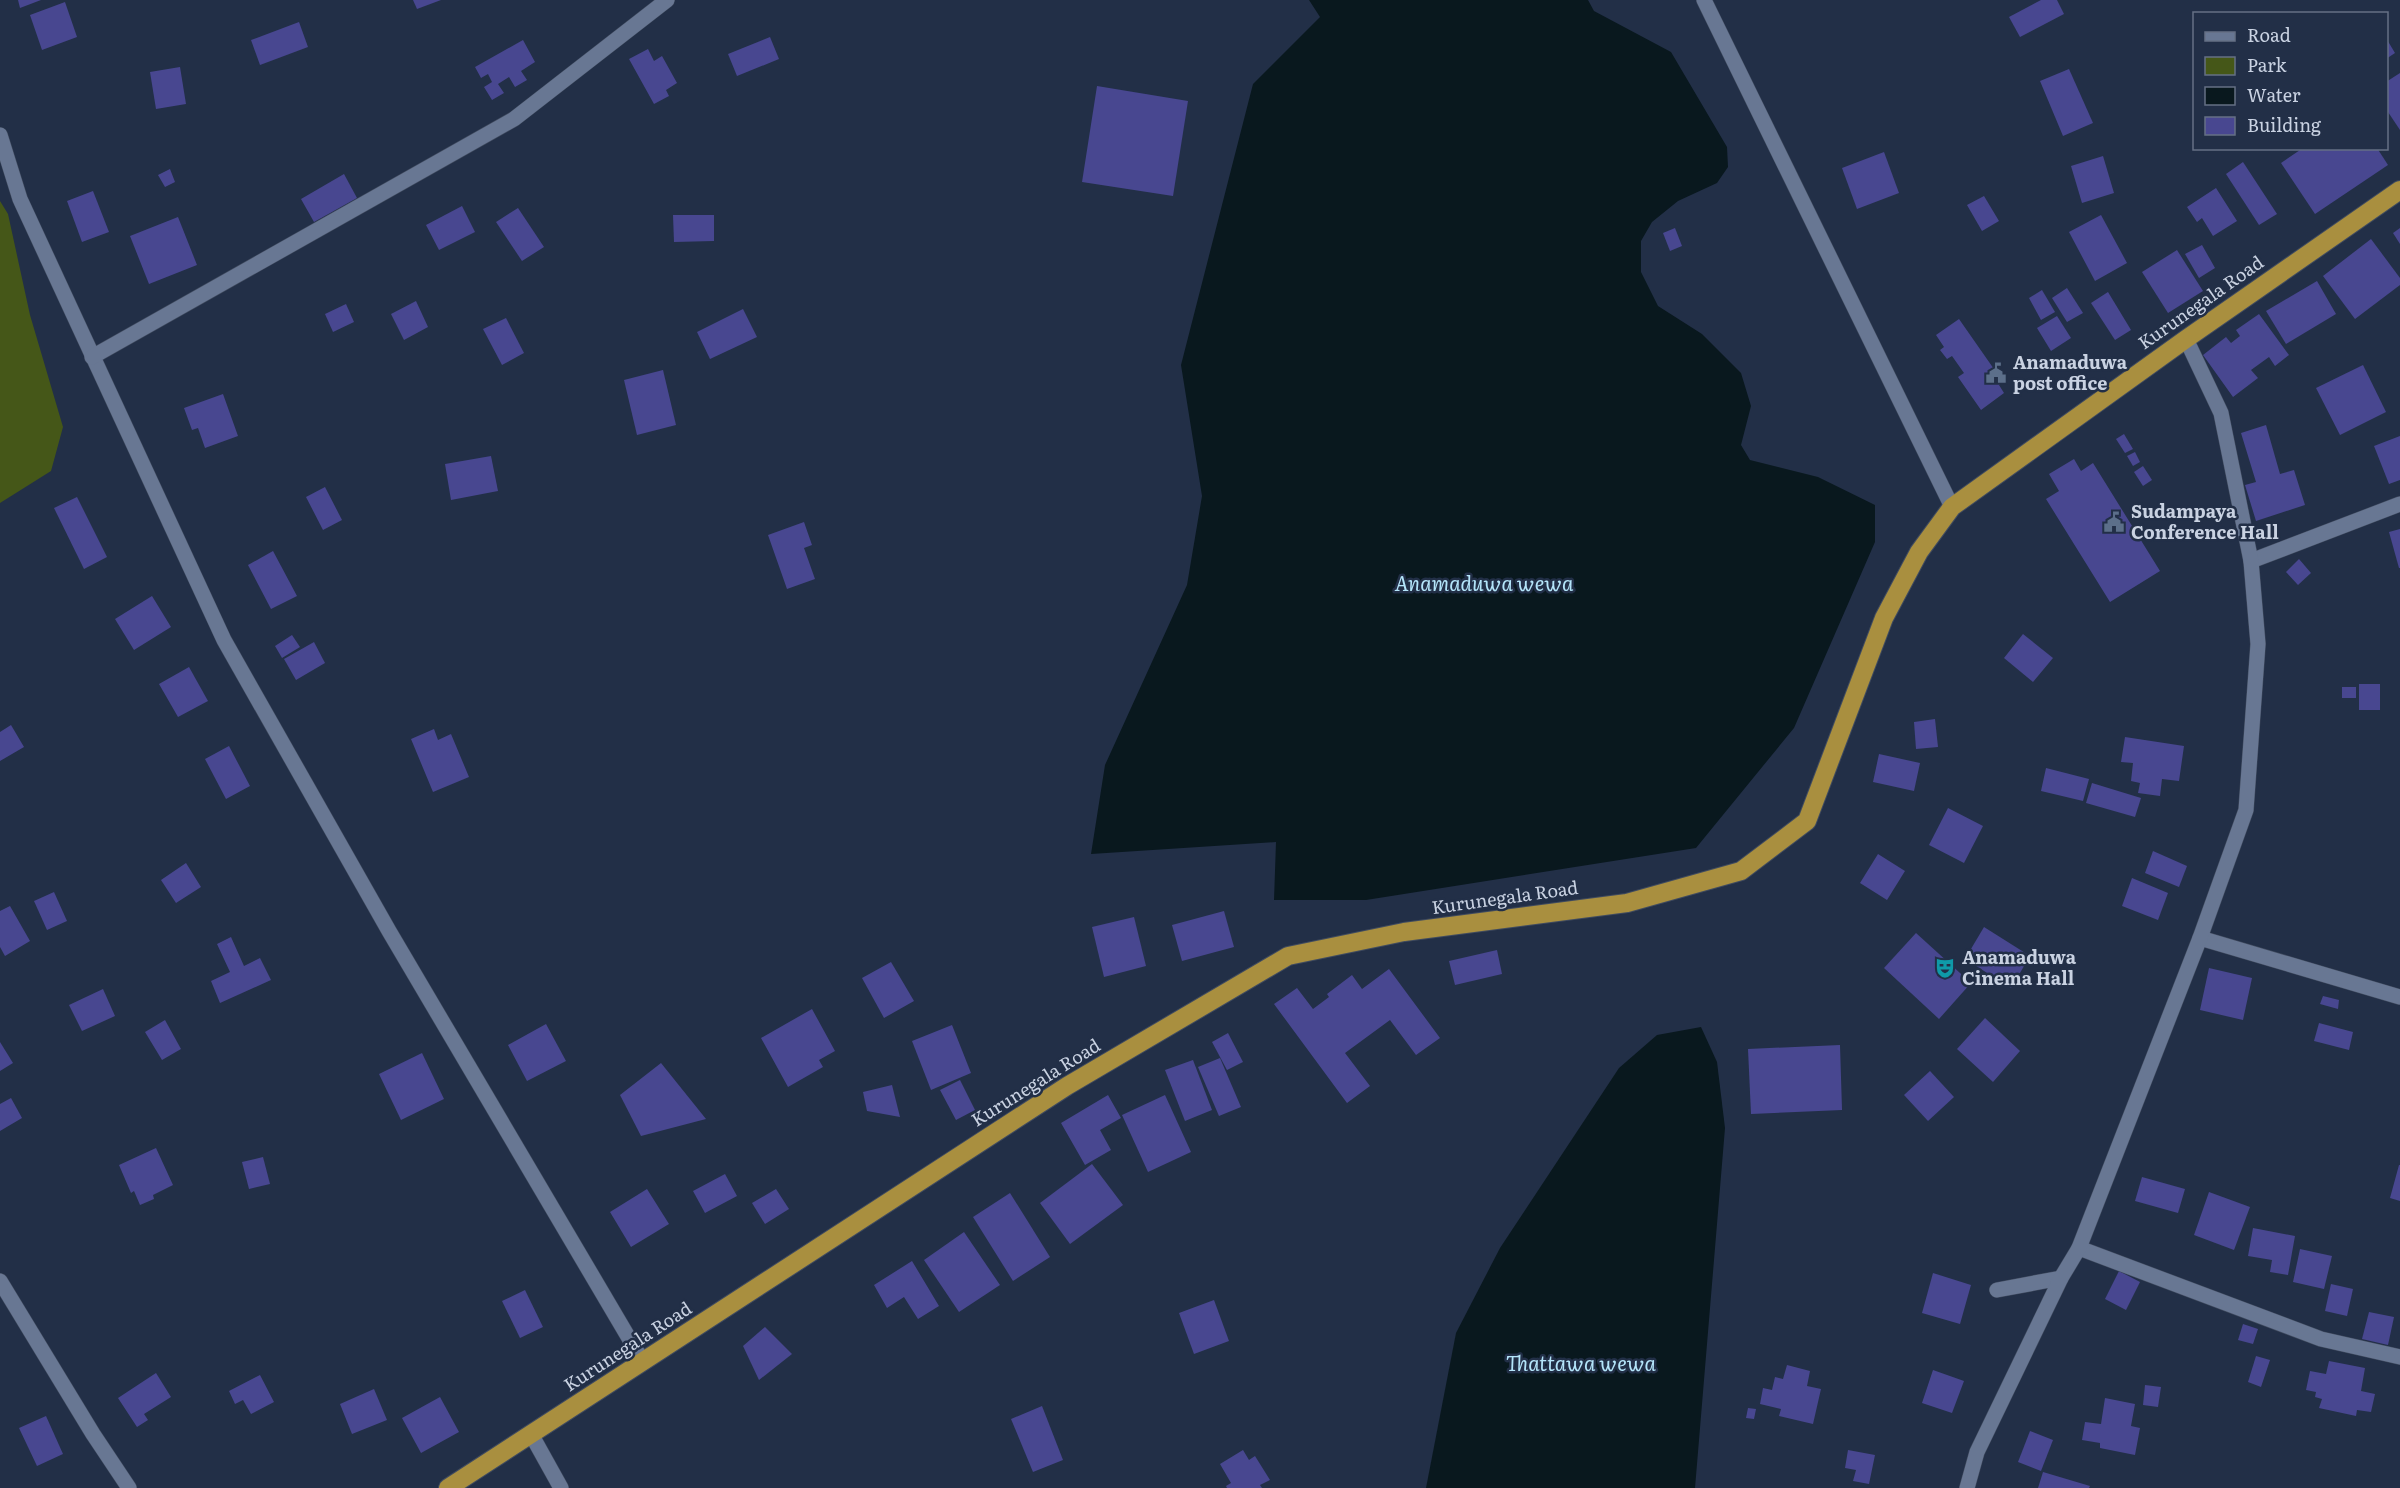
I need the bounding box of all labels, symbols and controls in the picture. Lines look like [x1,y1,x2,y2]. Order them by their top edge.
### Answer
legend [2193,12,2388,150]
text: Road [2247,21,2291,48]
text: Park [2247,51,2288,78]
text: Water [2247,81,2301,108]
text: Building [2247,111,2322,138]
street label: Kurunegala Road [2132,248,2268,355]
place label: Anamaduwa post office [2013,348,2128,396]
public building icon: Anamaduwa post office [1984,361,2008,385]
place label: Sudampaya Conference Hall [2131,497,2279,545]
public building icon: Sudampaya Conference Hall [2102,510,2126,534]
water label: Anamaduwa wewa [1394,567,1574,597]
street label: Kurunegala Road [1430,873,1580,920]
place label: Anamaduwa Cinema Hall [1962,943,2077,991]
theatre icon: Anamaduwa Cinema Hall [1933,956,1957,980]
street label: Kurunegala Road [965,1031,1105,1132]
street label: Kurunegala Road [558,1294,697,1397]
water label: Thattawa wewa [1506,1347,1657,1377]

